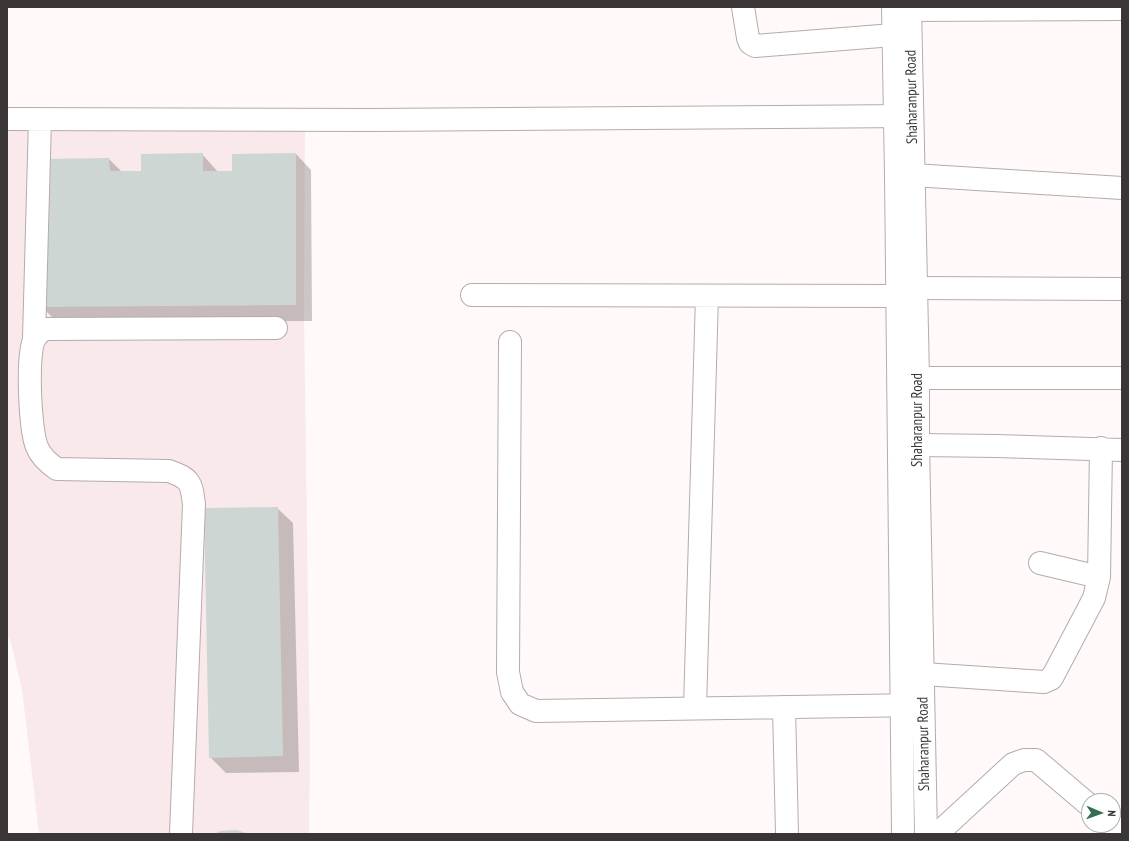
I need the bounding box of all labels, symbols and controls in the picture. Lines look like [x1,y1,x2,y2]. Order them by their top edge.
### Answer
street label: Shaharanpur Road [902,50,922,144]
street label: Shaharanpur Road [909,373,927,467]
street label: Shaharanpur Road [914,697,934,791]
north arrow [1081,793,1121,833]
text: N [1105,810,1119,817]

